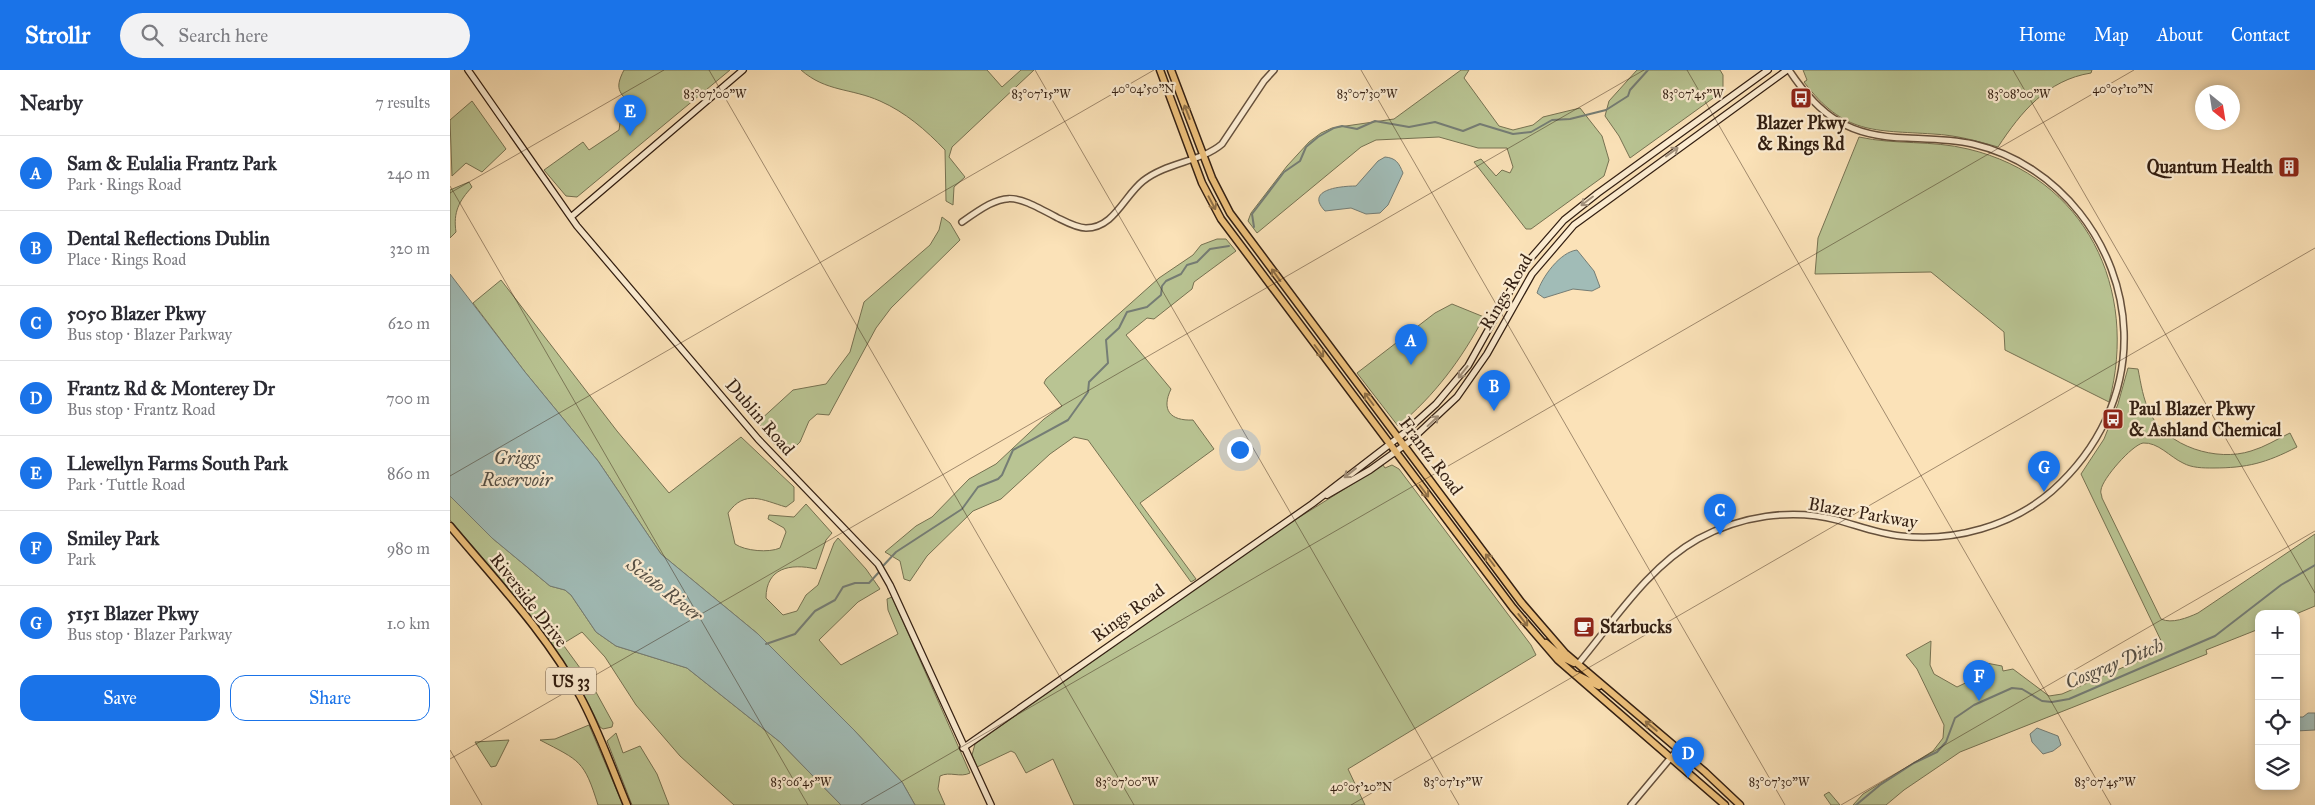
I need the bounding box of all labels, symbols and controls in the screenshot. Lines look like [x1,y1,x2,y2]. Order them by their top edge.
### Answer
search box [120,13,470,58]
text: Strollr [25,20,90,50]
icon: search [138,21,166,49]
text: Search here [178,24,268,47]
text: Home [2019,24,2066,46]
text: Map [2094,24,2129,46]
text: About [2157,24,2203,46]
text: Contact [2231,24,2290,46]
text: 40°04'50"N [1112,82,1175,96]
text: 40°05'10"N [2092,82,2154,96]
north arrow [2195,85,2240,130]
bus stop icon: Blazer Pkwy & Rings Rd [1789,86,1813,110]
text: 83°07'00"W [684,87,747,101]
text: 83°07'15"W [1011,87,1071,101]
text: 83°07'30"W [1337,87,1398,101]
text: 83°07'45"W [1662,87,1724,101]
text: 83°08'00"W [1988,87,2051,101]
text: Nearby [20,90,83,116]
text: 7 results [375,93,430,112]
pin: E [614,95,646,136]
one-way arrow [1182,105,1191,120]
place label: Blazer Pkwy & Rings Rd [1756,112,1847,156]
one-way arrow [1665,147,1679,157]
text: Sam & Eulalia Frantz Park [67,152,277,175]
building icon: Quantum Health [2277,155,2301,179]
place label: Quantum Health [2147,156,2274,179]
text: A [31,164,41,183]
text: 240 m [387,164,430,183]
text: Park · Rings Road [67,175,181,194]
one-way arrow [1207,195,1217,210]
one-way arrow [1580,196,1594,206]
text: Dental Reflections Dublin [67,227,270,250]
text: B [31,239,41,258]
text: 320 m [390,239,430,258]
text: Place · Rings Road [67,250,186,269]
street label: Rings Road [1475,250,1538,334]
one-way arrow [1271,268,1281,282]
text: 5050 Blazer Pkwy [67,302,206,325]
text: C [31,314,41,333]
text: 620 m [388,314,430,333]
pin: A [1395,324,1427,365]
text: Bus stop · Blazer Parkway [67,325,232,344]
one-way arrow [1314,344,1325,357]
one-way arrow [1457,366,1468,379]
pin: B [1478,370,1510,411]
street label: Dublin Road [721,374,799,460]
text: Frantz Rd & Monterey Dr [67,377,275,400]
text: D [30,389,42,408]
text: 700 m [386,389,430,408]
one-way arrow [1364,392,1374,406]
place label: Paul Blazer Pkwy & Ashland Chemical [2129,398,2283,441]
text: Bus stop · Frantz Road [67,400,215,419]
bus stop icon: Paul Blazer Pkwy & Ashland Chemical [2101,407,2125,431]
street label: Frantz Road [1394,413,1468,499]
one-way arrow [1427,415,1439,427]
your location [1227,437,1253,463]
water label: Griggs Reservoir [480,446,554,491]
pin: G [2028,451,2060,492]
text: Llewellyn Farms South Park [67,452,288,475]
text: E [30,464,42,483]
text: 860 m [387,464,430,483]
one-way arrow [1344,468,1357,479]
text: Park · Tuttle Road [67,475,185,494]
one-way arrow [1419,484,1430,497]
street label: Blazer Parkway [1806,493,1920,534]
pin: C [1704,494,1736,535]
text: Smiley Park [67,527,159,550]
text: F [31,539,41,558]
text: 980 m [387,539,430,558]
street label: Riverside Drive [485,548,573,652]
text: Park [67,550,96,569]
water label: Scioto River [621,552,708,627]
one-way arrow [1485,553,1495,567]
street label: Rings Road [1087,579,1169,648]
text: 5151 Blazer Pkwy [67,602,198,625]
map controls [2255,610,2300,790]
button: + [2255,610,2300,655]
one-way arrow [1517,613,1528,626]
text: G [30,614,42,633]
text: 1.0 km [387,614,430,633]
cafe icon: Starbucks [1572,615,1596,639]
place label: Starbucks [1600,616,1672,638]
text: Bus stop · Blazer Parkway [67,625,232,644]
water label: Cosgray Ditch [2062,633,2167,694]
button: − [2255,655,2300,700]
pin: F [1963,660,1995,701]
road number: US 33 [546,668,596,694]
button: Save [20,675,220,721]
button: Share [230,675,430,721]
button: locate [2255,700,2300,745]
one-way arrow [1645,721,1658,732]
pin: D [1672,737,1704,778]
button: layers [2255,745,2300,790]
text: 83°06'45"W [771,775,832,789]
text: 83°07'00"W [1096,775,1159,789]
text: 83°07'15"W [1423,775,1483,789]
text: 83°07'30"W [1749,775,1810,789]
text: 83°07'45"W [2074,775,2136,789]
text: 40°05'20"N [1330,780,1392,794]

